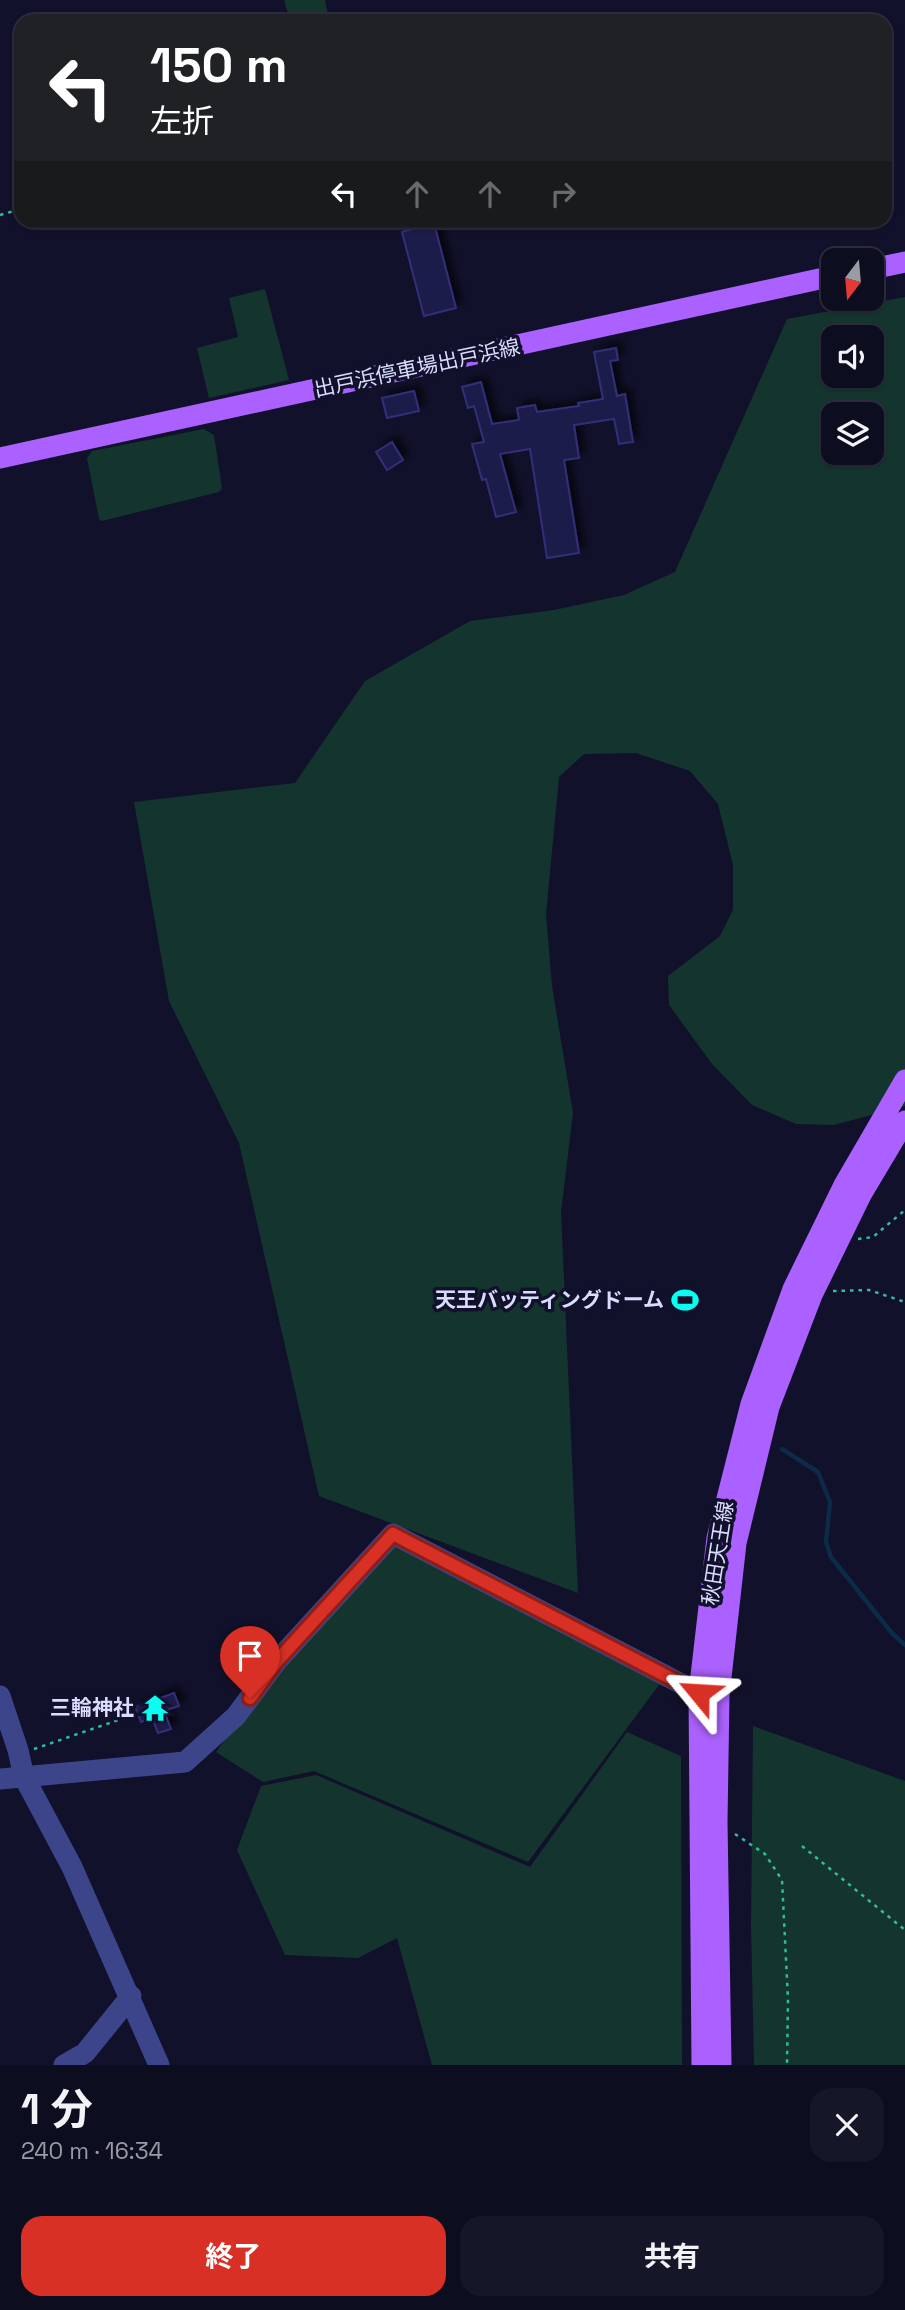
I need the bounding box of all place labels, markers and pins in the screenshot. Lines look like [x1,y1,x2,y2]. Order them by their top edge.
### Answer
sports icon: 天王バッティングドーム [670,1285,700,1315]
place label: 天王バッティングドーム [435,1286,664,1313]
pin [220,1626,280,1698]
temple icon: 三輪神社 [140,1693,170,1723]
place label: 三輪神社 [50,1694,134,1721]

